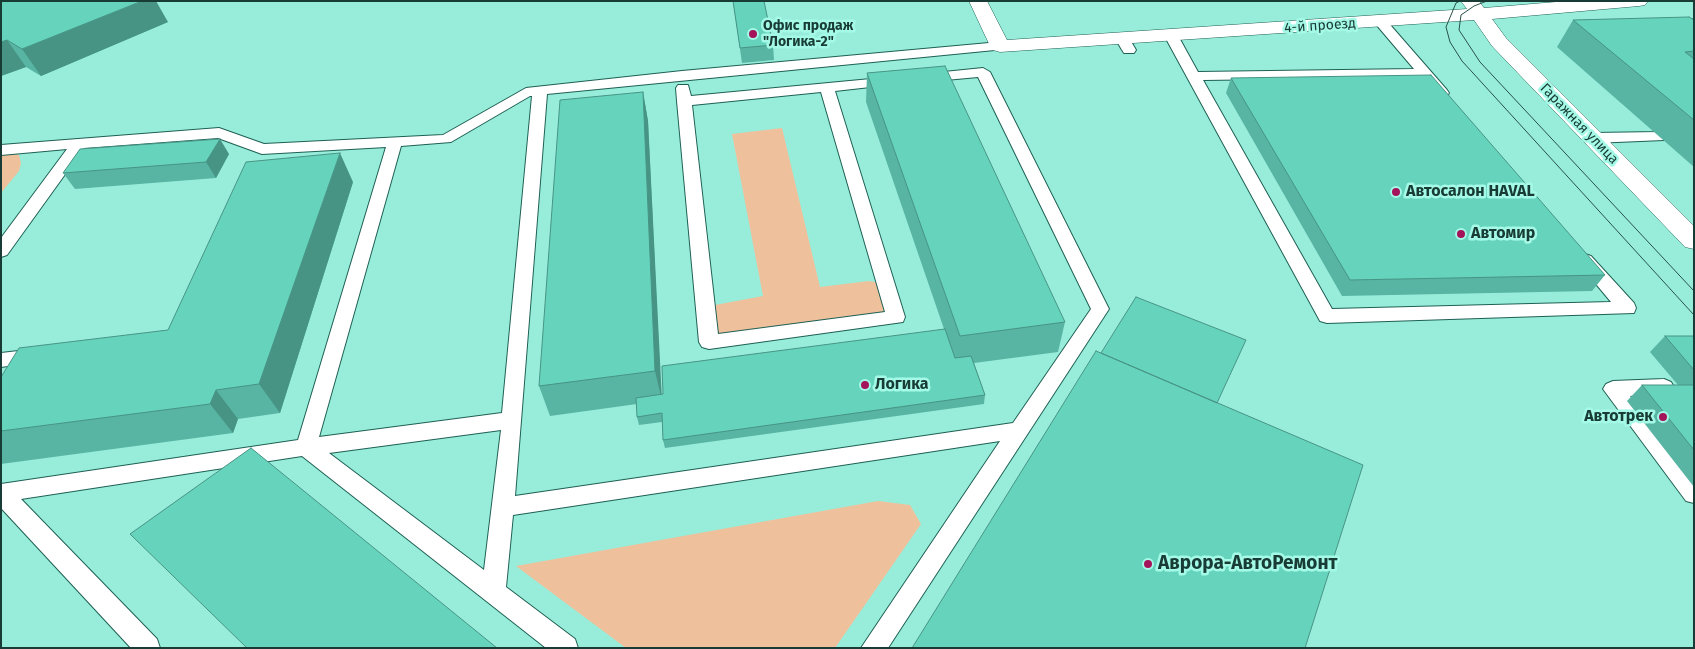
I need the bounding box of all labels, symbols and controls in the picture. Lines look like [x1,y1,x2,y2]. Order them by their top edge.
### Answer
street label: 4-й проезд [1284,15,1356,37]
place label: Офис продаж "Логика-2" [763,18,853,50]
marker: Офис продаж "Логика-2" [747,28,759,40]
street label: Гаражная улица [1536,80,1622,168]
place label: Автосалон HAVAL [1406,182,1535,202]
marker: Автосалон HAVAL [1390,186,1402,198]
place label: Автомир [1471,224,1535,244]
marker: Автомир [1455,228,1467,240]
place label: Логика [875,375,929,395]
marker: Логика [859,379,871,391]
place label: Автотрек [1584,407,1653,427]
marker: Автотрек [1657,411,1669,423]
place label: Аврора-АвтоРемонт [1158,553,1337,575]
marker: Аврора-АвтоРемонт [1142,558,1154,570]

